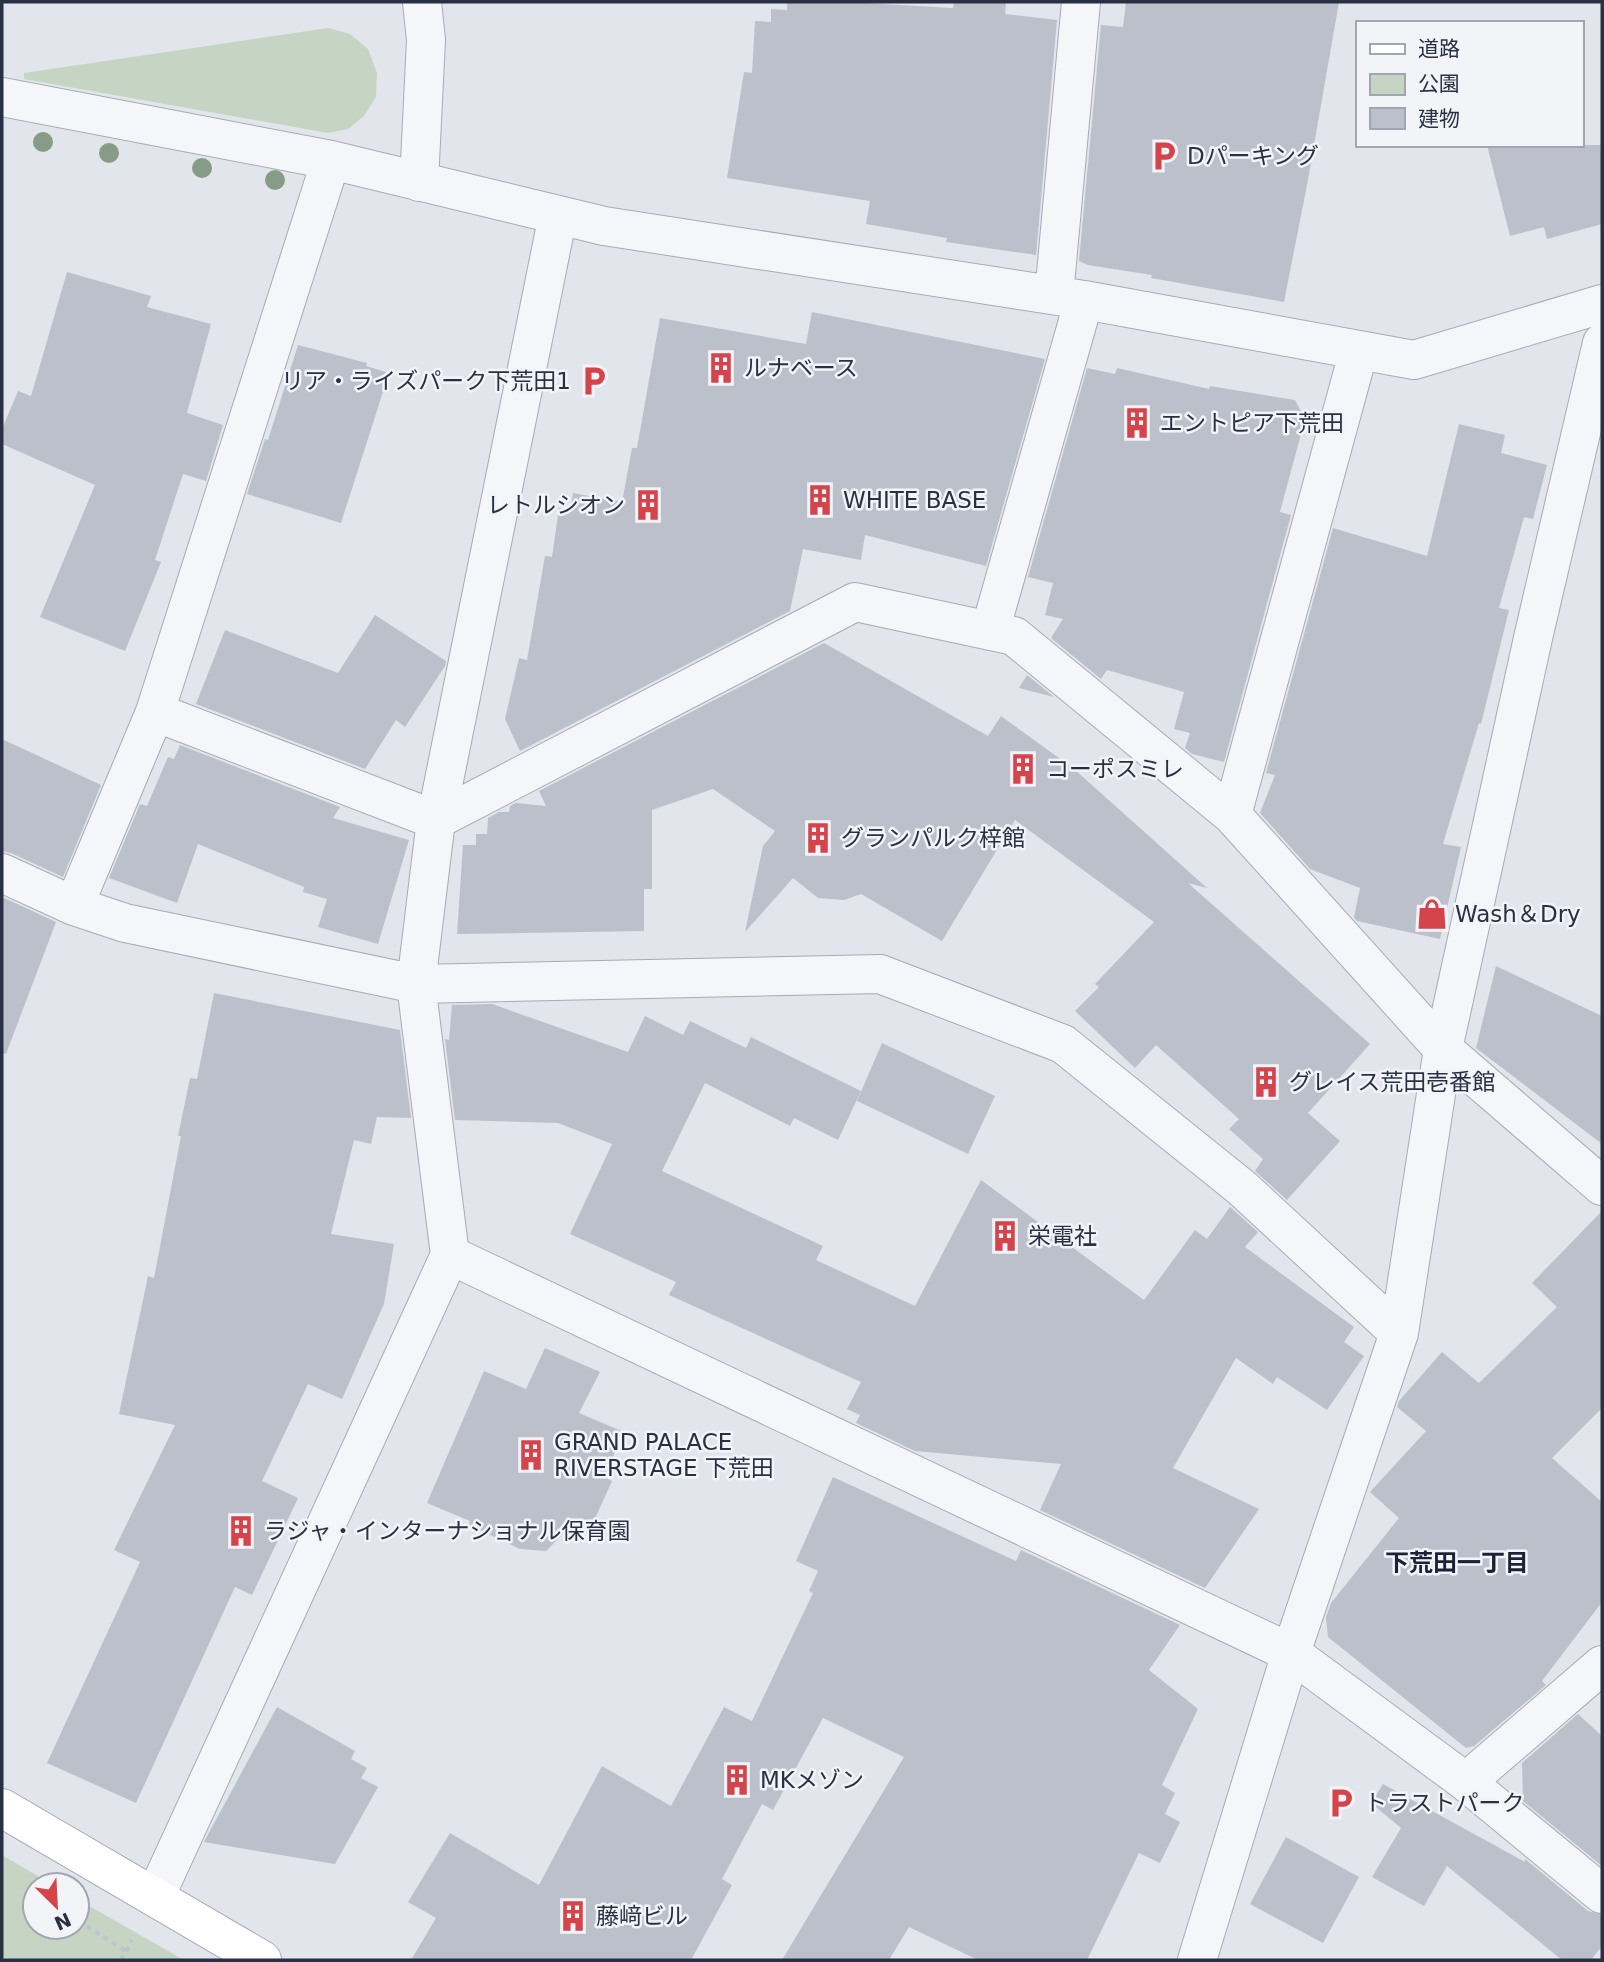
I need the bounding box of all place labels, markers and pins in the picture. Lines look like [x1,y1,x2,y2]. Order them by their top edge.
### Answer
parking icon: Dパーキング [1147,139,1181,173]
place label: Dパーキング [1187,143,1319,169]
building icon: ルナベース [704,351,738,385]
place label: ルナベース [744,355,858,381]
parking icon: リア・ライズパーク下荒田1 [577,364,611,398]
place label: リア・ライズパーク下荒田1 [281,368,571,394]
building icon: エントピア下荒田 [1120,406,1154,440]
place label: エントピア下荒田 [1160,410,1344,436]
building icon: WHITE BASE [803,483,837,517]
place label: WHITE BASE [843,487,986,513]
building icon: レトルシオン [631,488,665,522]
place label: レトルシオン [487,492,625,518]
building icon: コーポスミレ [1006,752,1040,786]
place label: コーポスミレ [1046,756,1184,782]
building icon: グランパルク梓館 [801,821,835,855]
place label: グランパルク梓館 [841,825,1025,851]
shop icon: Wash＆Dry [1415,897,1449,931]
place label: Wash＆Dry [1455,901,1581,927]
building icon: グレイス荒田壱番館 [1249,1065,1283,1099]
place label: グレイス荒田壱番館 [1289,1069,1495,1095]
building icon: 栄電社 [988,1219,1022,1253]
place label: 栄電社 [1028,1223,1097,1249]
place label: GRAND PALACE RIVERSTAGE 下荒田 [554,1429,774,1481]
building icon: GRAND PALACE RIVERSTAGE 下荒田 [514,1438,548,1472]
building icon: ラジャ・インターナショナル保育園 [224,1514,258,1548]
place label: ラジャ・インターナショナル保育園 [264,1518,630,1544]
building icon: MKメゾン [720,1763,754,1797]
place label: MKメゾン [760,1767,864,1793]
parking icon: トラストパーク [1324,1786,1358,1820]
place label: トラストパーク [1364,1790,1525,1816]
building icon: 藤﨑ビル [556,1899,590,1933]
place label: 藤﨑ビル [596,1903,688,1929]

